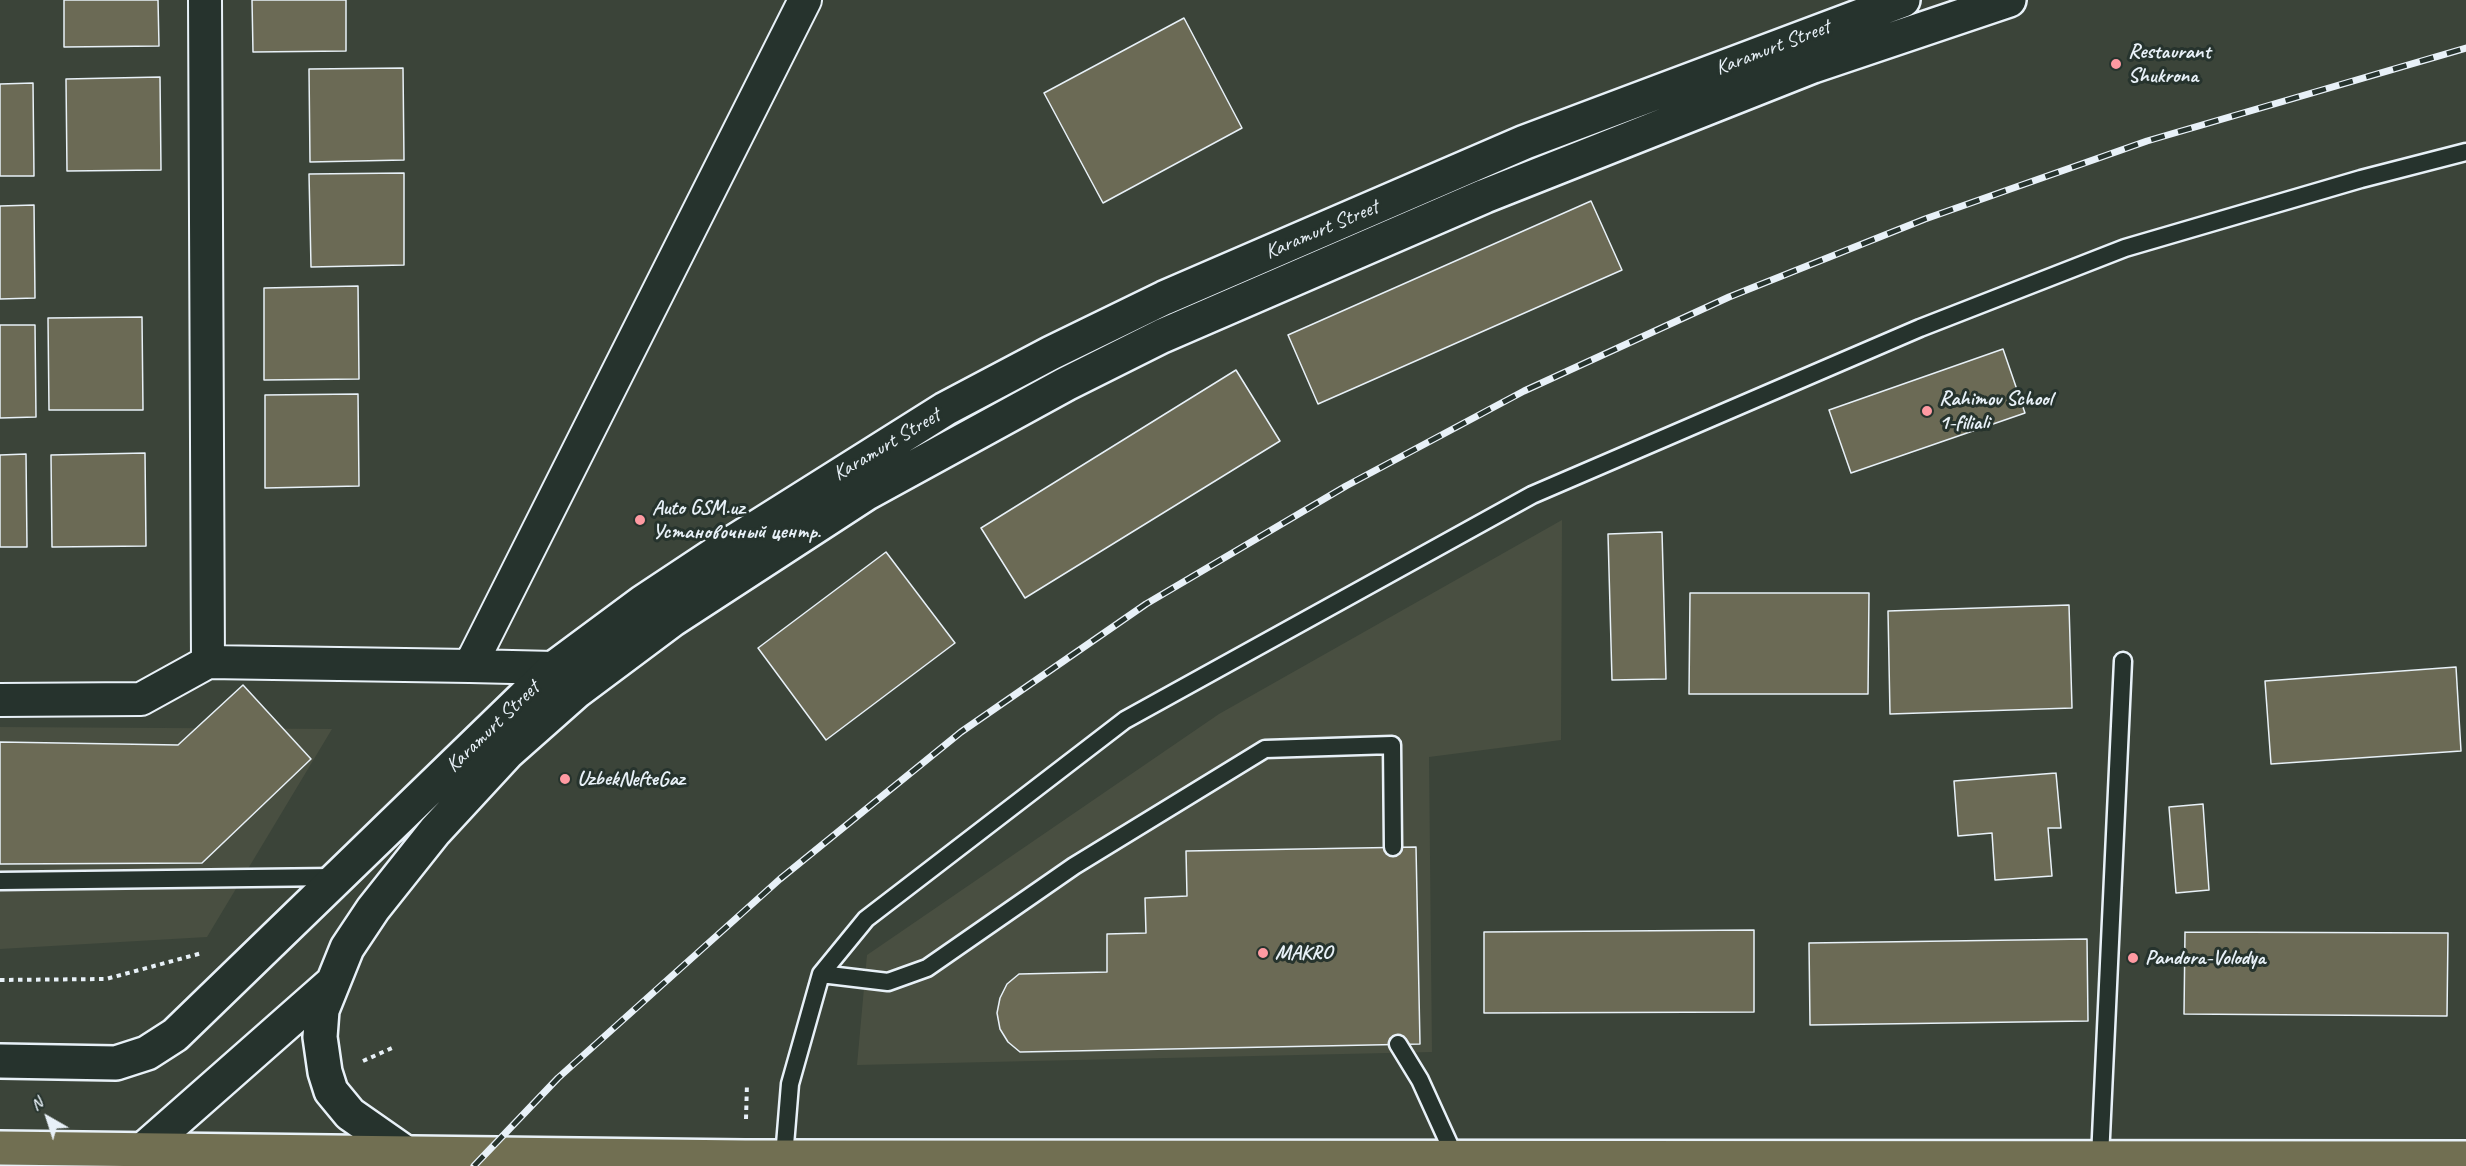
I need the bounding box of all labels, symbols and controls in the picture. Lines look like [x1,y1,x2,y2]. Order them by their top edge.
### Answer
street label: Karamurt Street [1712,15,1834,81]
place label: Restaurant Shukrona [2128,39,2210,89]
marker: Restaurant Shukrona [2109,57,2123,71]
street label: Karamurt Street [1262,195,1382,265]
place label: Rahimov School 1-filiali [1939,386,2052,436]
street label: Karamurt Street [829,403,945,487]
marker: Rahimov School 1-filiali [1920,404,1934,418]
place label: Auto GSM.uz Установочный центр. [652,495,821,545]
marker: Auto GSM.uz Установочный центр. [633,513,647,527]
street label: Karamurt Street [441,676,545,778]
place label: UzbekNefteGaz [577,766,684,792]
marker: UzbekNefteGaz [558,772,572,786]
place label: MAKRO [1275,940,1332,966]
place label: Pandora-Volodya [2145,945,2265,971]
marker: MAKRO [1256,946,1270,960]
marker: Pandora-Volodya [2126,951,2140,965]
north arrow [18,1088,78,1148]
text: N [27,1093,47,1115]

